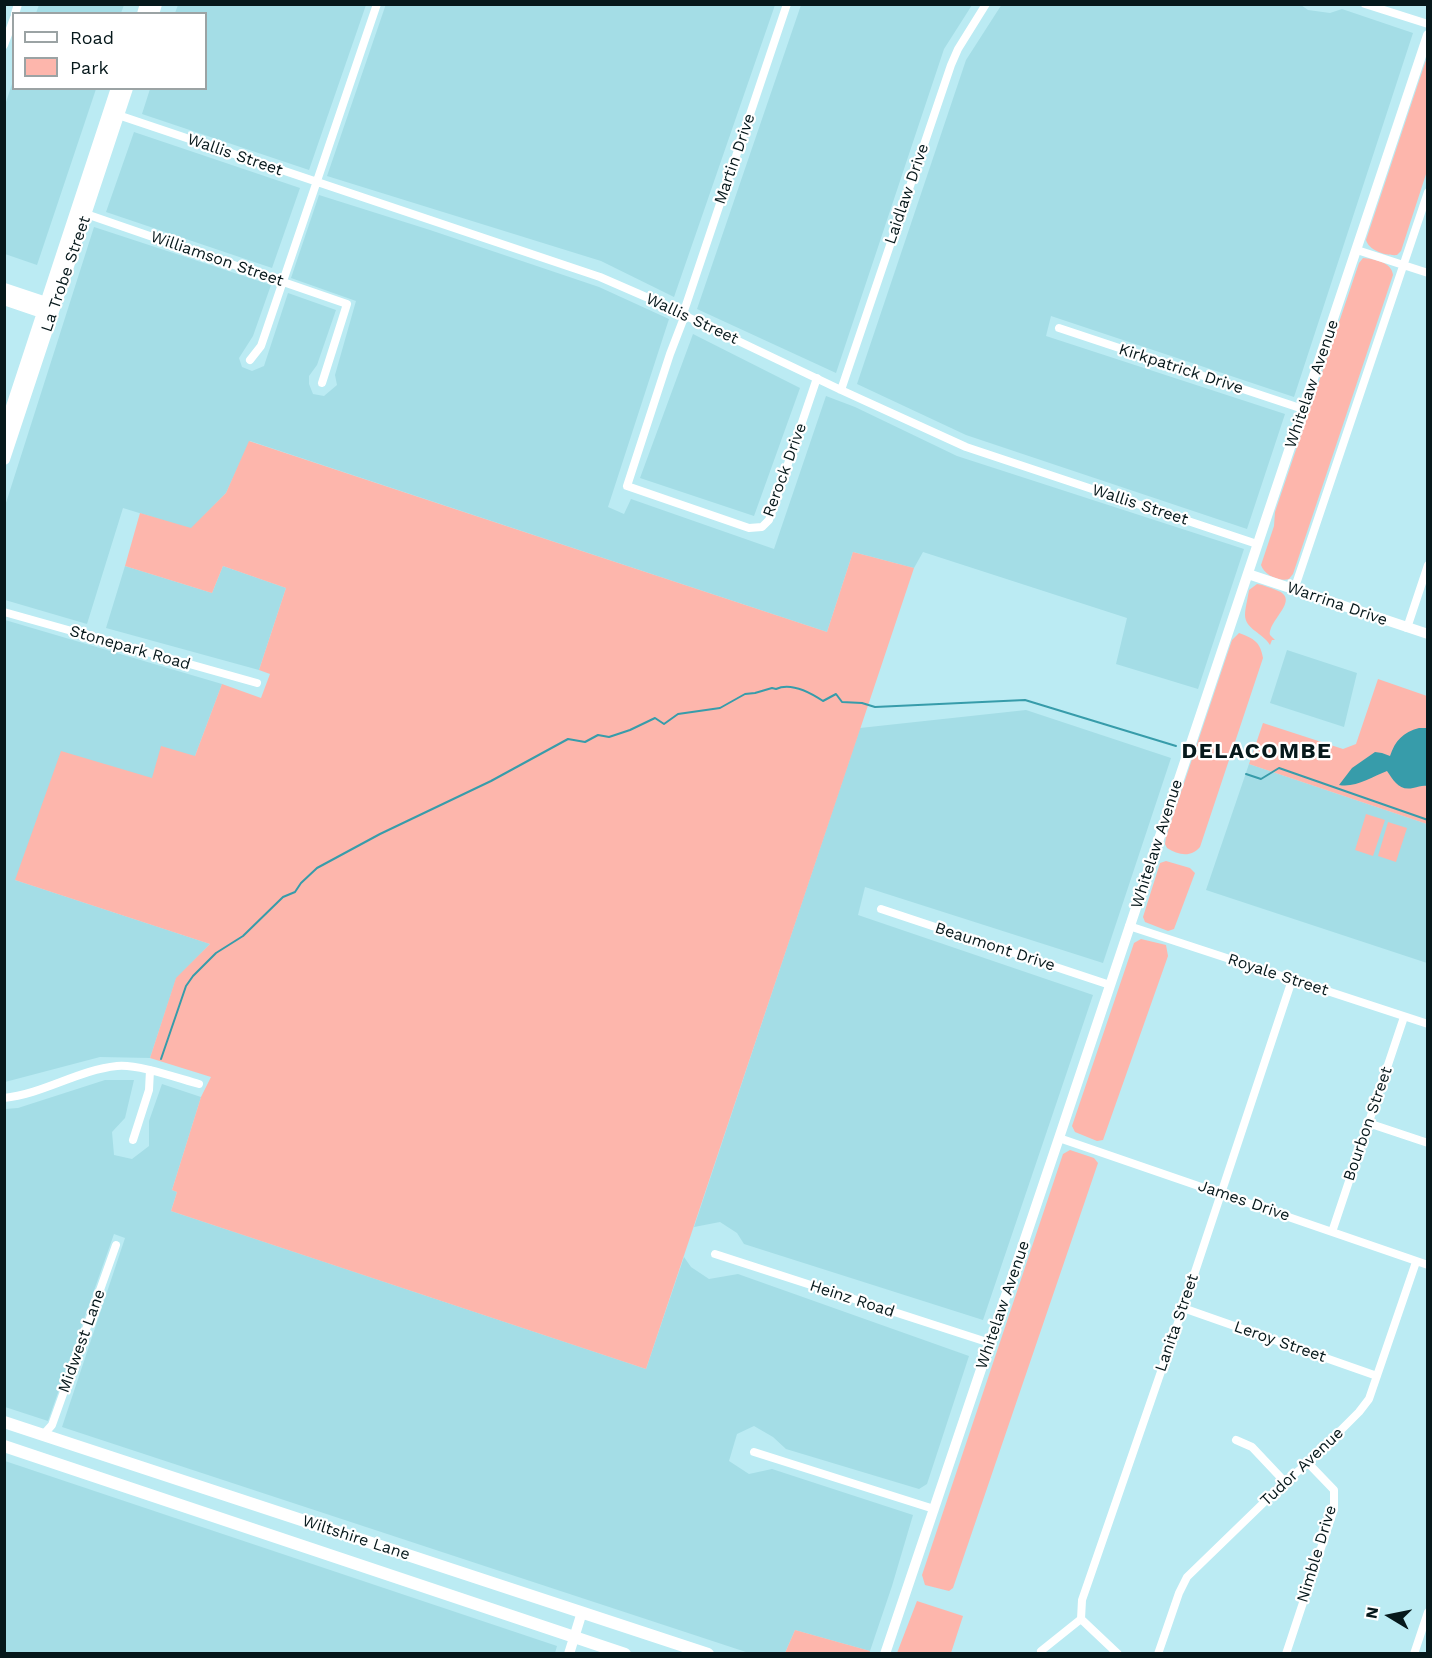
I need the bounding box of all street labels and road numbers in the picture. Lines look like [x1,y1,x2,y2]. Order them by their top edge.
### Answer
street label: Martin Drive [710,111,760,207]
street label: Wallis Street [185,130,285,180]
street label: Laidlaw Drive [881,141,933,247]
street label: La Trobe Street [37,213,95,335]
street label: Williamson Street [148,227,286,291]
street label: Wallis Street [643,289,741,349]
street label: Whitelaw Avenue [1281,317,1343,451]
street label: Kirkpatrick Drive [1116,340,1246,398]
street label: Rerock Drive [759,420,811,520]
street label: Wallis Street [1090,480,1190,530]
street label: Warrina Drive [1284,578,1390,630]
street label: Stonepark Road [67,622,193,674]
street label: Whitelaw Avenue [1127,777,1187,911]
street label: Beaumont Drive [932,919,1058,975]
street label: Royale Street [1225,950,1331,1000]
street label: Bourbon Street [1339,1064,1397,1184]
street label: James Drive [1195,1176,1293,1226]
street label: Whitelaw Avenue [972,1238,1034,1372]
street label: Lanita Street [1151,1272,1203,1374]
street label: Heinz Road [807,1276,897,1322]
street label: Midwest Lane [54,1287,110,1395]
street label: Leroy Street [1231,1317,1329,1367]
street label: Tudor Avenue [1256,1424,1348,1510]
street label: Nimble Drive [1293,1503,1341,1605]
street label: Wiltshire Lane [300,1512,412,1564]

